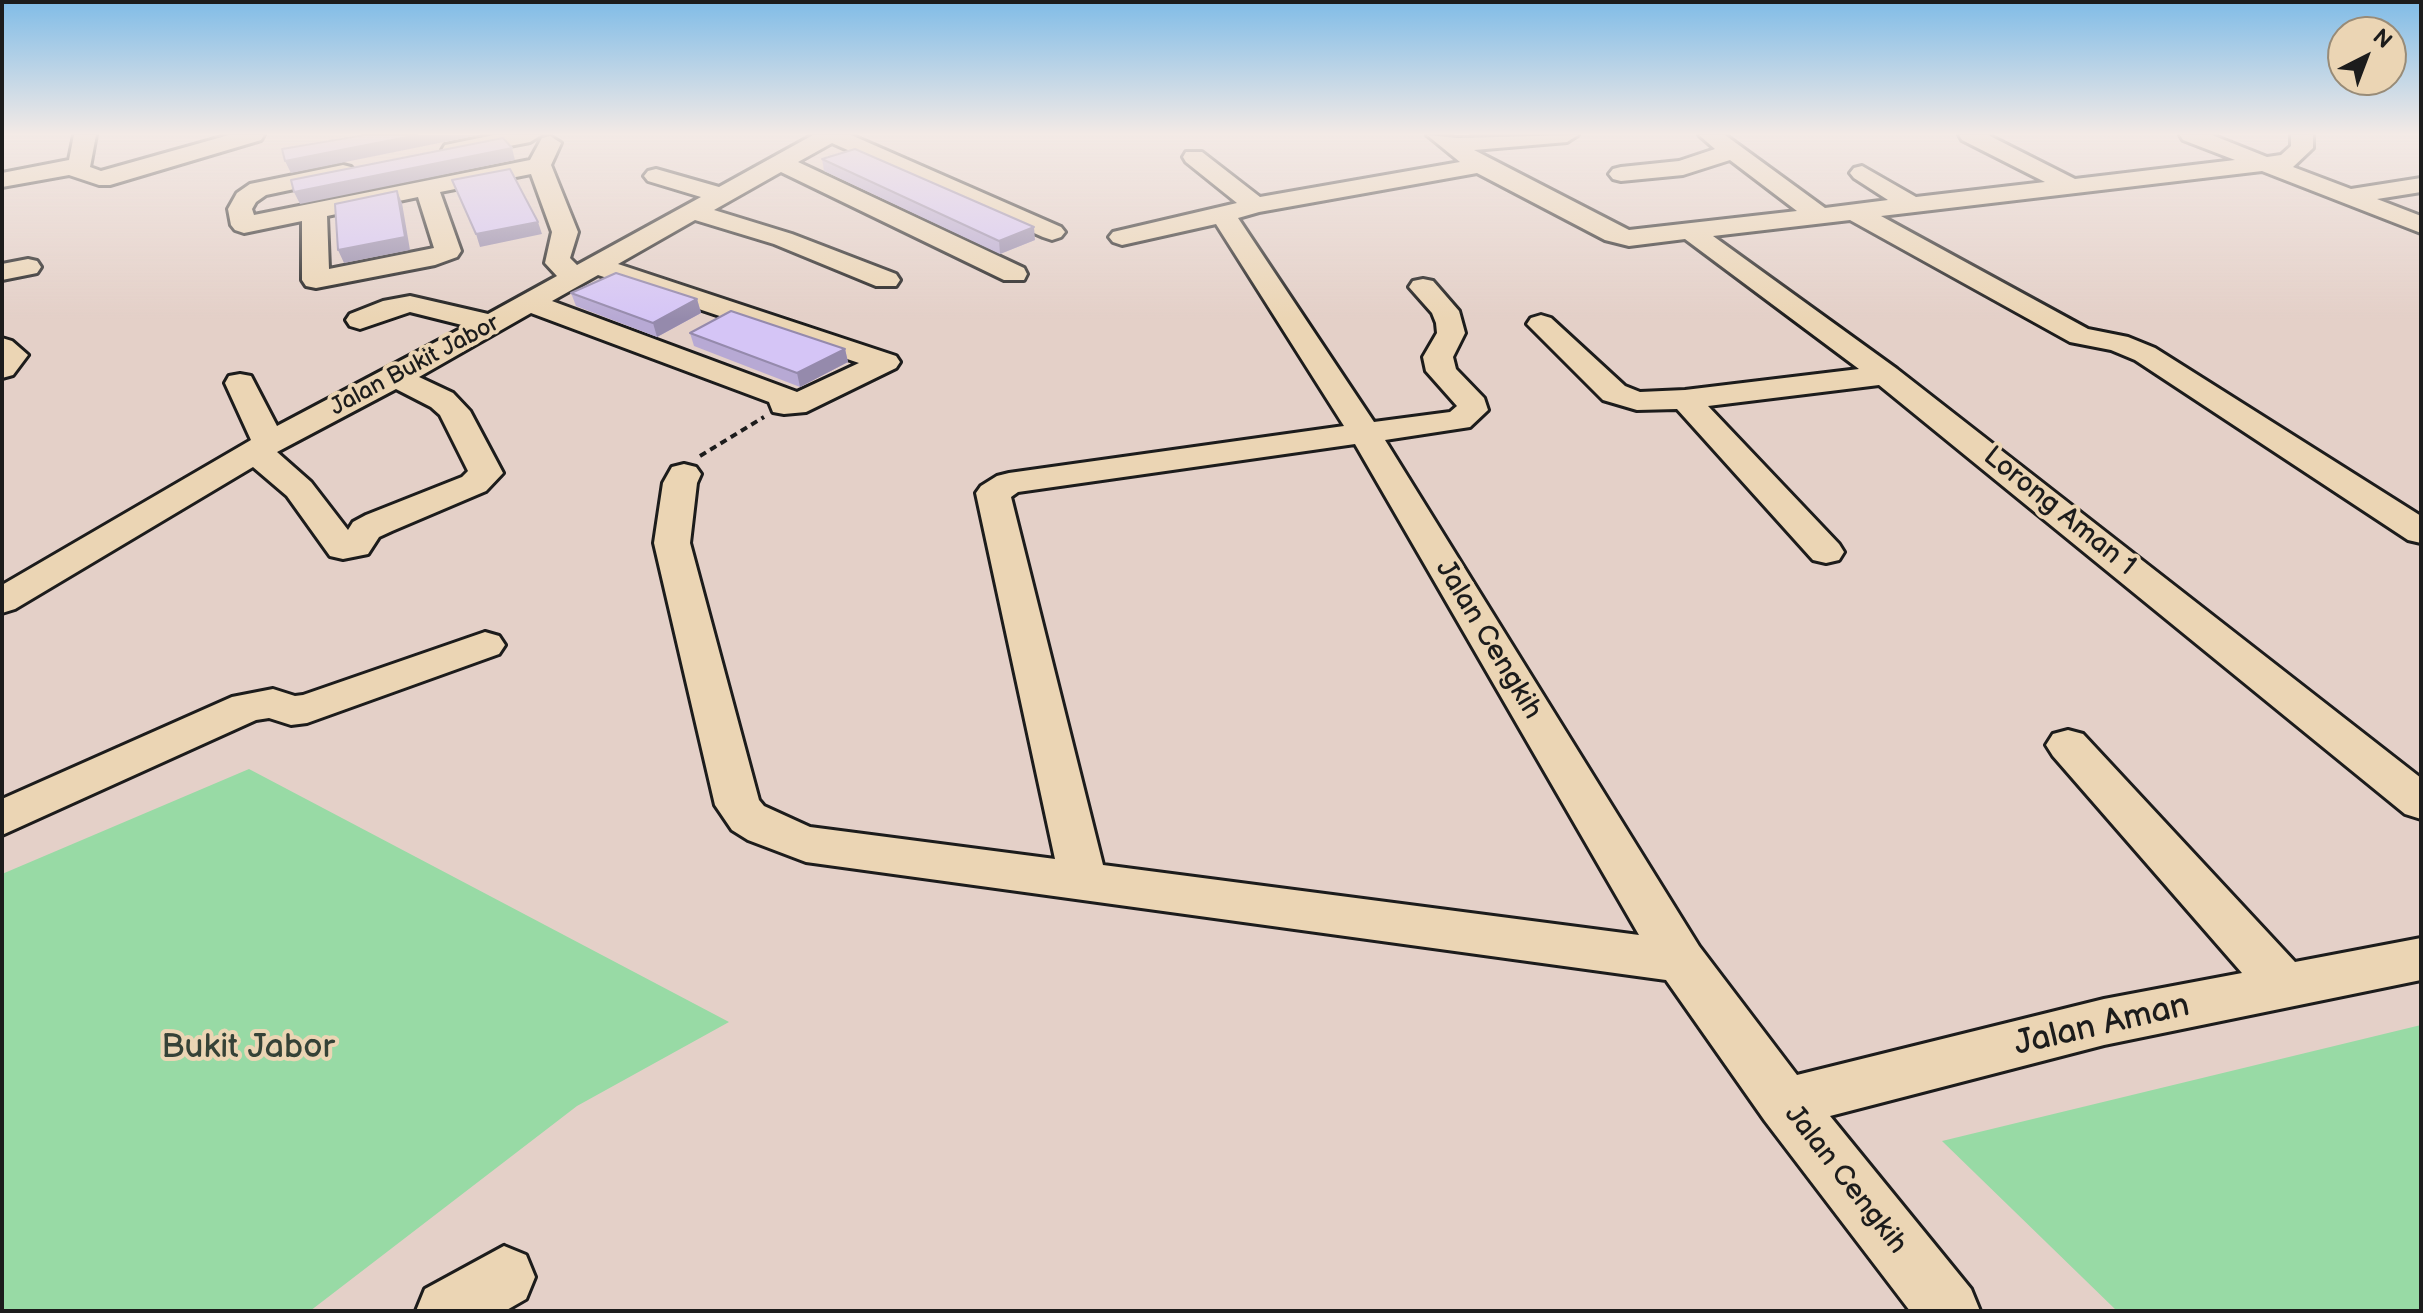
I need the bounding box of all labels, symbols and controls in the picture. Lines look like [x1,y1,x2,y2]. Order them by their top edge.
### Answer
north arrow [2327,16,2407,96]
text: N [2367,24,2397,55]
street label: Jalan Bukit Jabor [326,309,504,423]
street label: Lorong Aman 1 [1976,440,2142,584]
street label: Jalan Cengkih [1427,554,1549,726]
street label: Jalan Aman [2010,986,2194,1066]
park label: Bukit Jabor [161,1028,335,1068]
street label: Jalan Cengkih [1777,1099,1913,1261]

